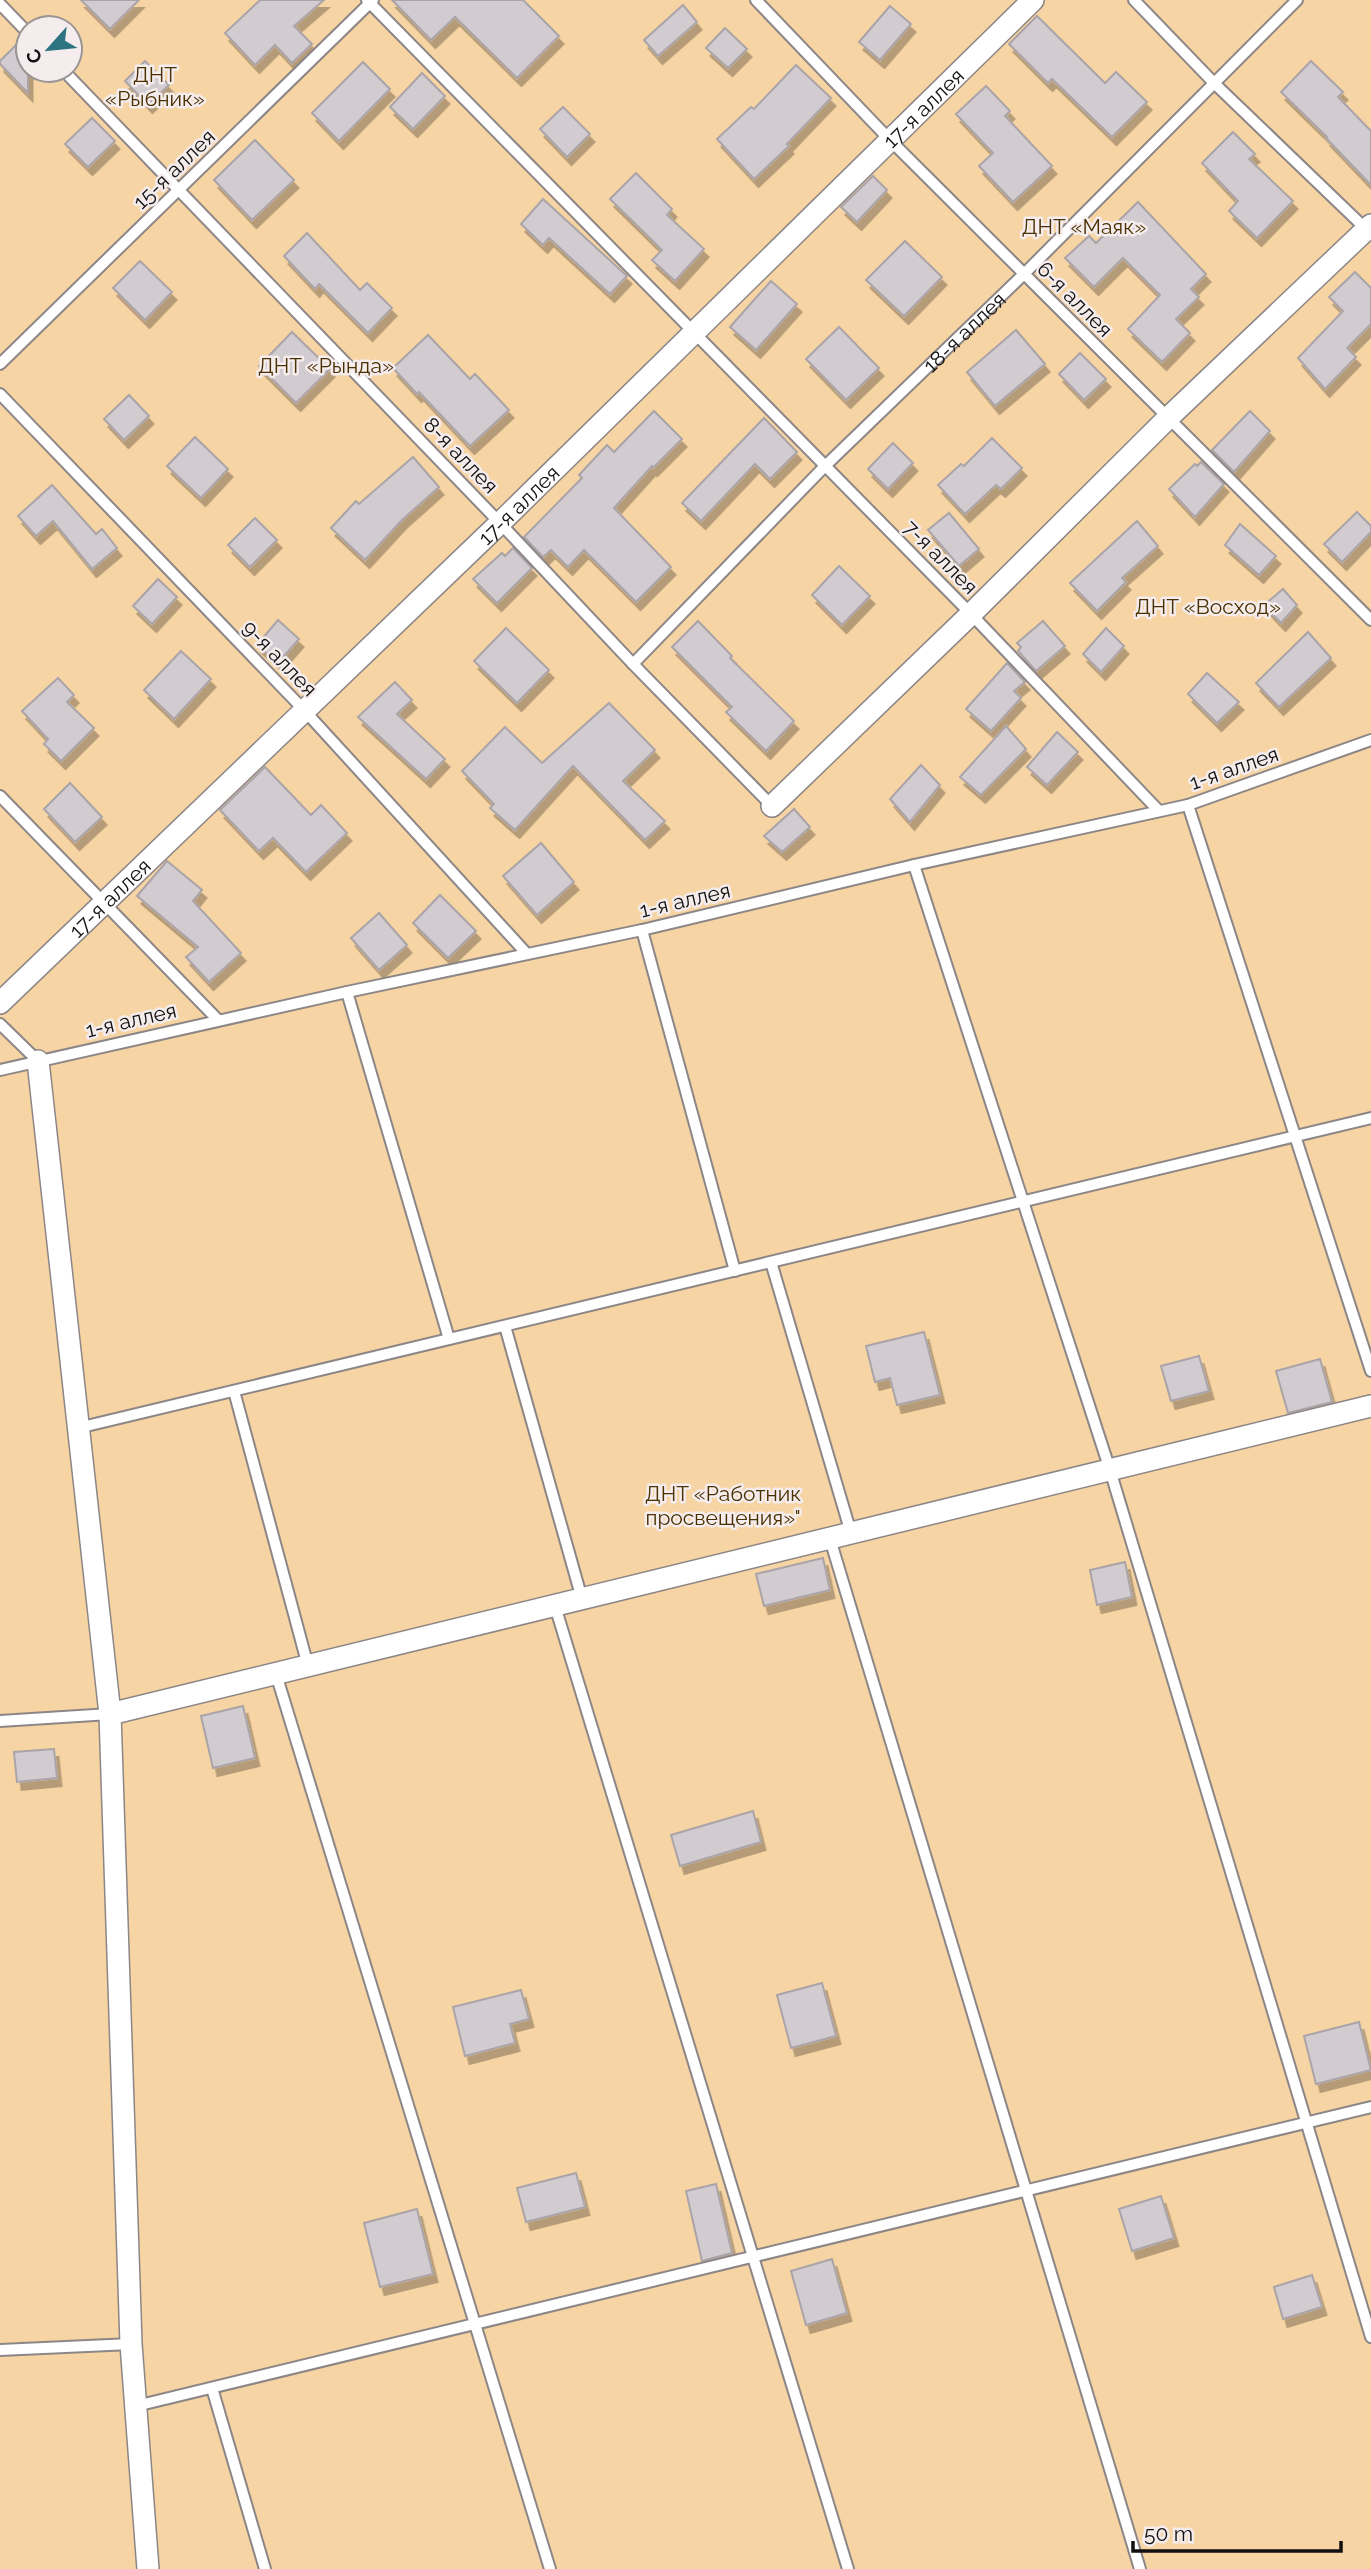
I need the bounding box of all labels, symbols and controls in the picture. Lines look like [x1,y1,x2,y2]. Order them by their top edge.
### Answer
north arrow [14,14,84,84]
text: С [21,46,47,68]
park label: ДНТ «Рыбник» [105,62,205,111]
street label: 17-я аллея [878,63,969,153]
street label: 15-я аллея [128,124,220,214]
park label: ДНТ «Маяк» [1022,214,1146,239]
street label: 6-я аллея [1032,256,1118,342]
street label: 18-я аллея [918,286,1011,377]
park label: ДНТ «Рында» [258,353,394,378]
street label: 8-я аллея [419,412,503,498]
street label: 17-я аллея [473,460,564,550]
street label: 7-я аллея [899,515,983,599]
park label: ДНТ «Восход» [1135,594,1281,619]
street label: 9-я аллея [238,615,322,701]
street label: 1-я аллея [1186,741,1282,795]
street label: 17-я аллея [64,853,156,942]
street label: 1-я аллея [637,877,733,923]
street label: 1-я аллея [83,997,179,1043]
park label: ДНТ «Работник просвещения»" [645,1481,801,1530]
scale bar [1133,2510,1341,2554]
text: 50 m [1144,2521,1193,2546]

